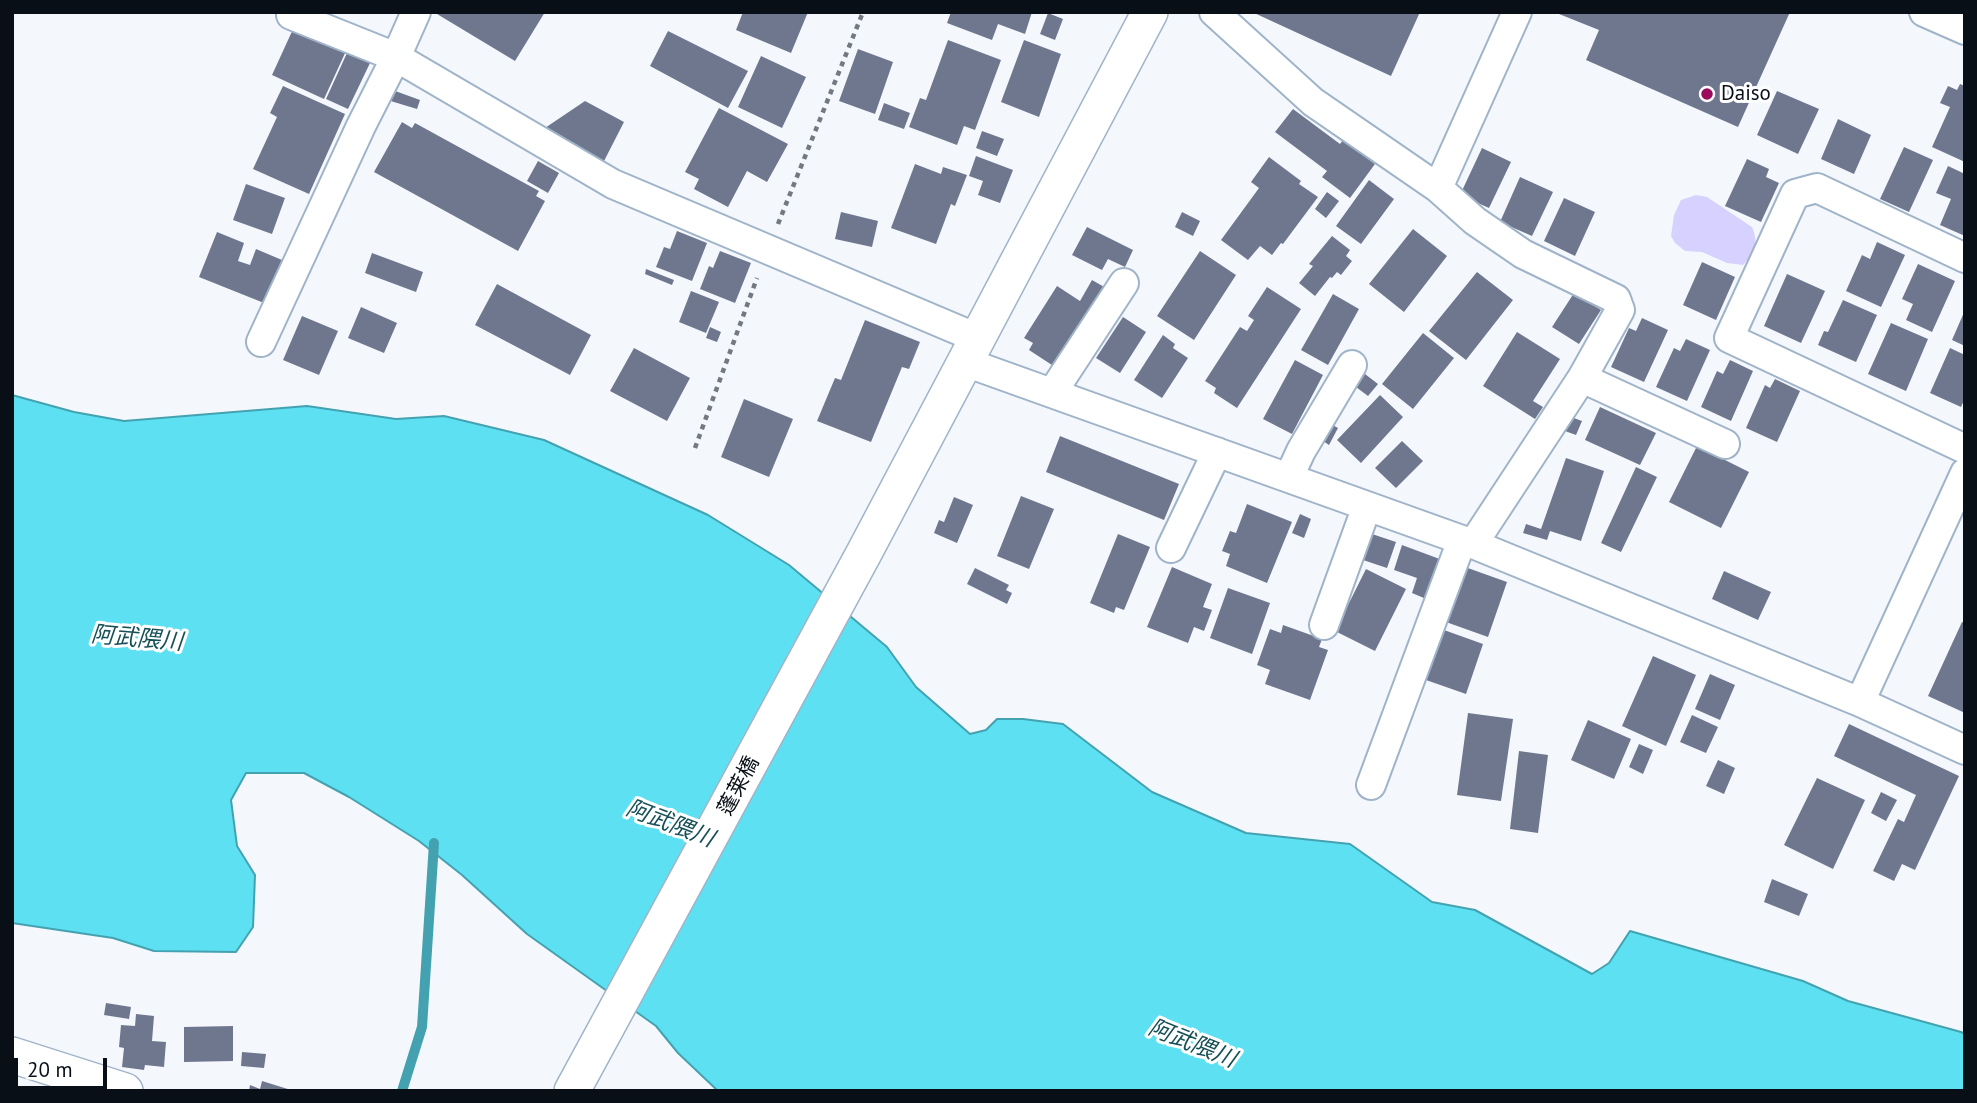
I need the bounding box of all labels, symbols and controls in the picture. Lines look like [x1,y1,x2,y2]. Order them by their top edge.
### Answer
place label: Daiso [1721,81,1771,107]
marker: Daiso [1699,86,1715,102]
water label: 阿武隈川 [90,621,184,657]
street label: 蓬莱橋 [713,752,765,820]
water label: 阿武隈川 [622,795,718,853]
water label: 阿武隈川 [1144,1014,1240,1074]
scale bar [18,1044,110,1088]
text: 20 m [27,1056,73,1083]

